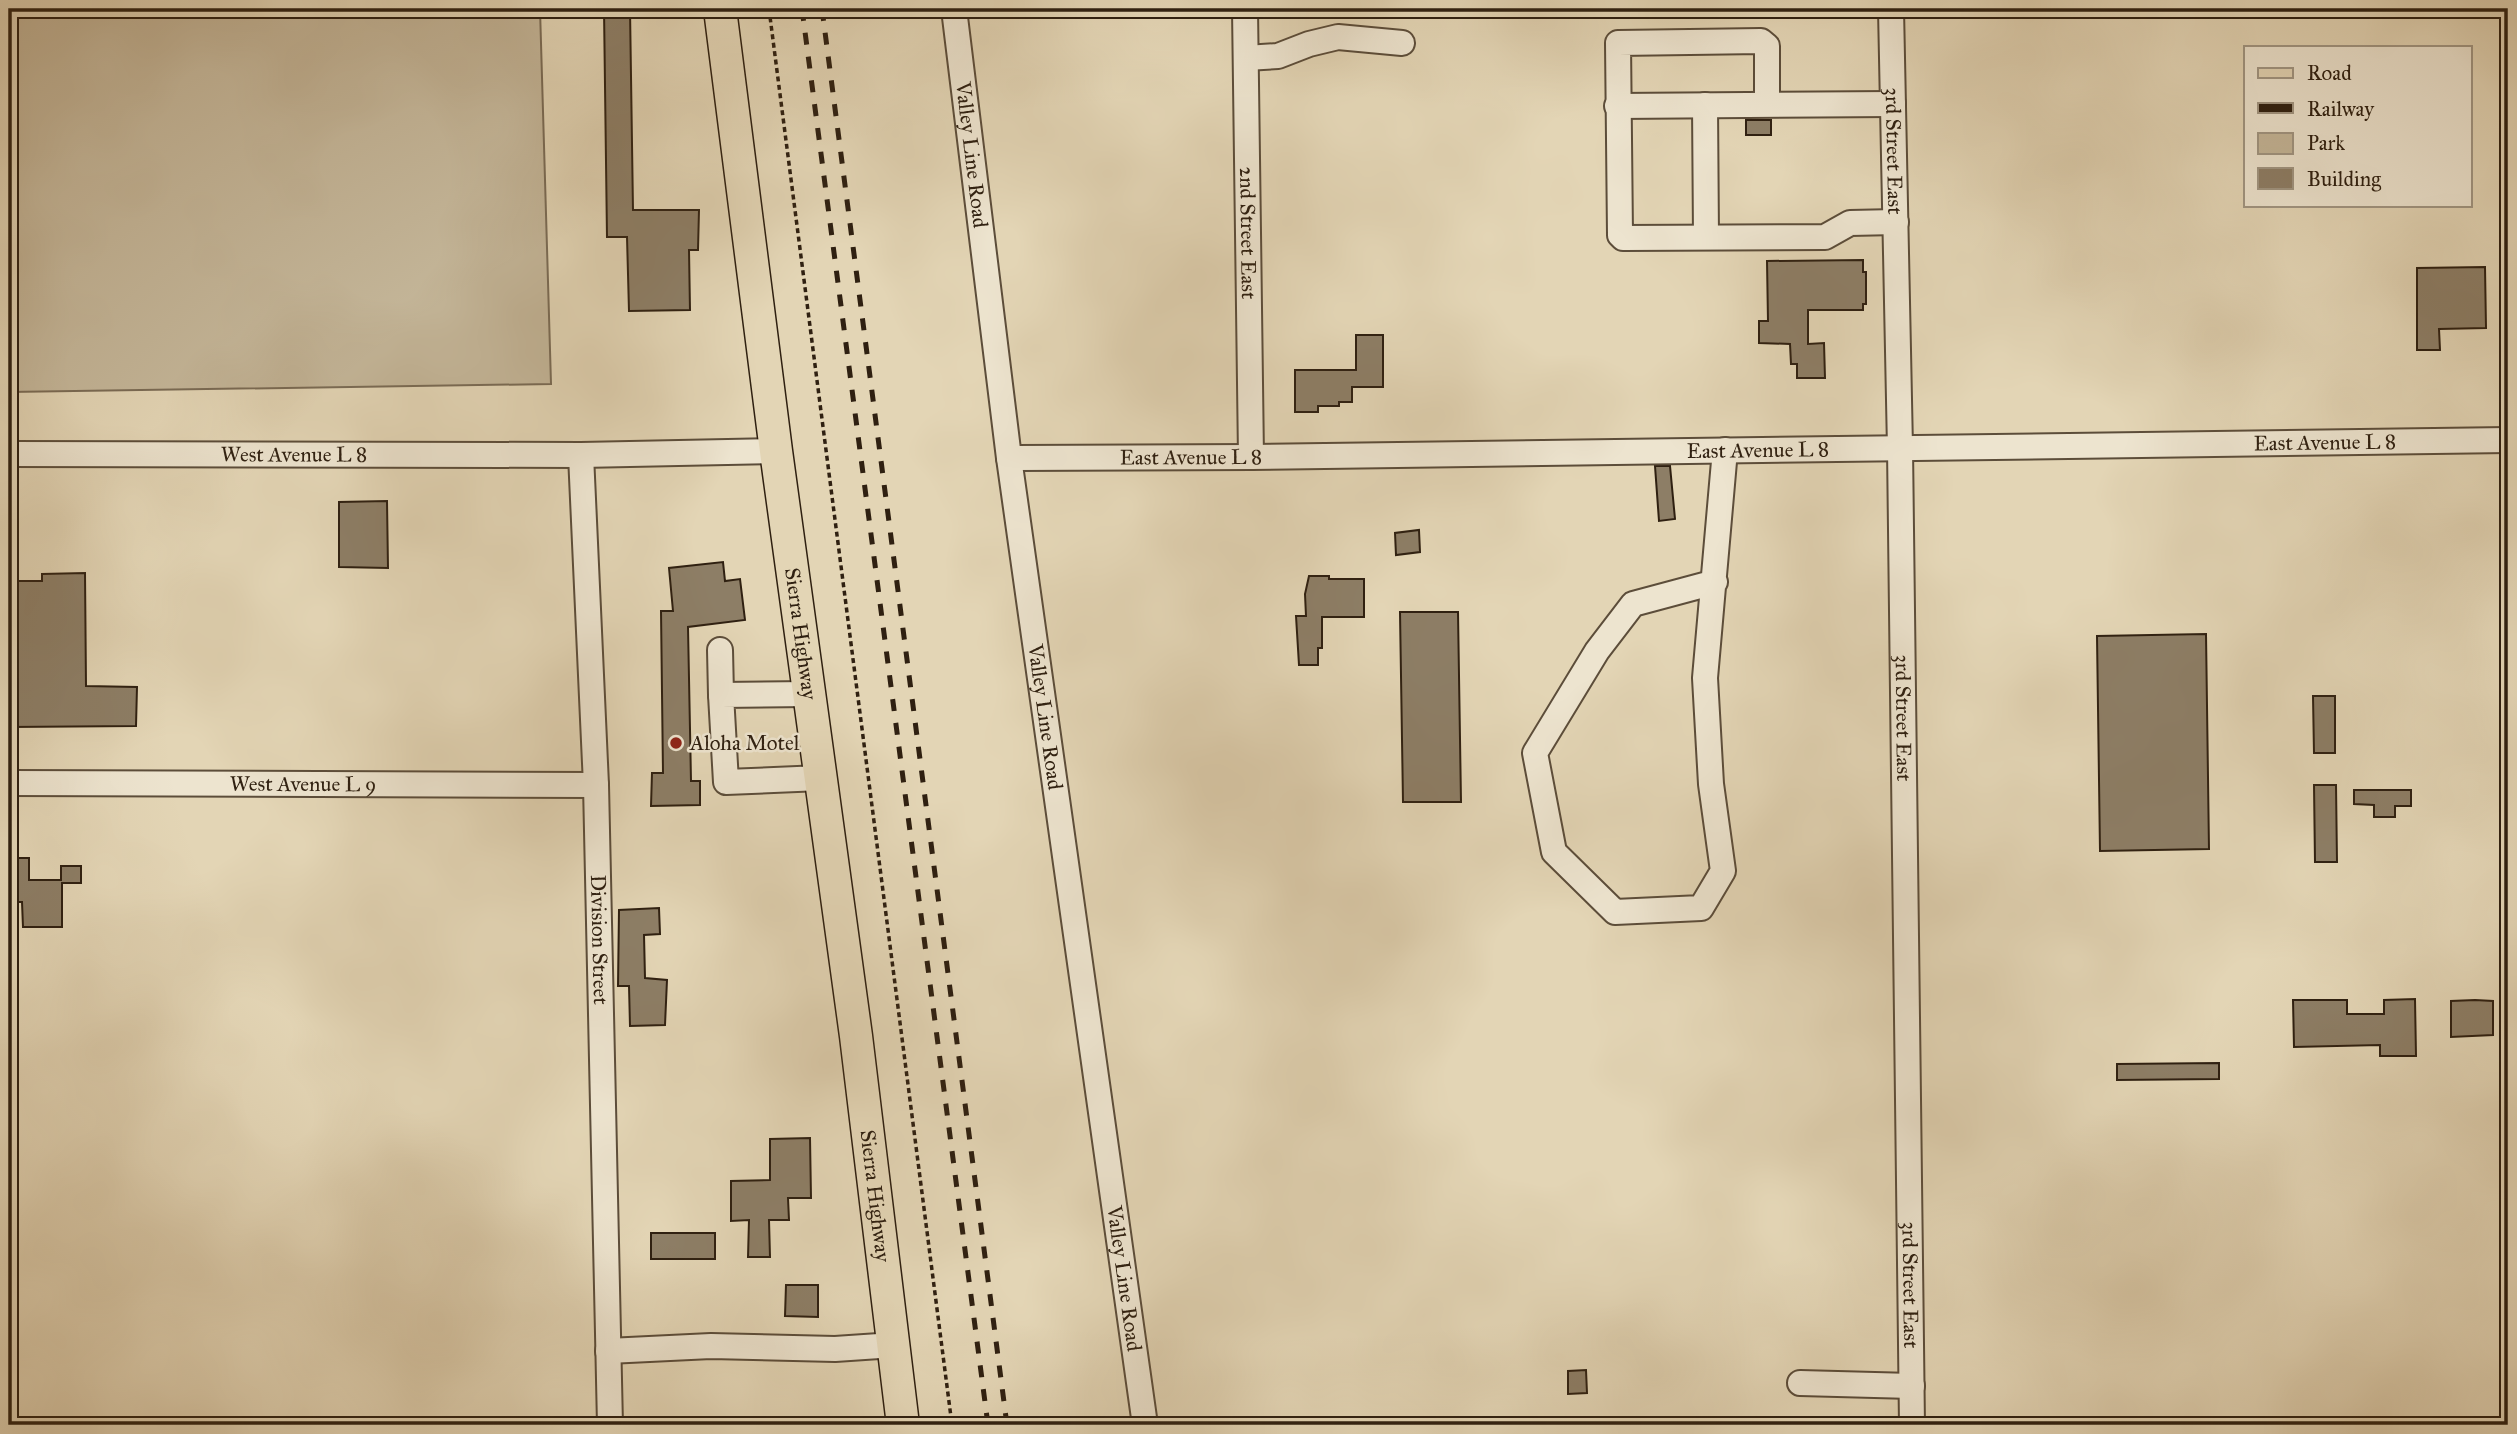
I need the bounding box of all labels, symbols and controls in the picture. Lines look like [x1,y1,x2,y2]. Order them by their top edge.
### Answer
legend [2244,46,2472,206]
text: Road [2307,60,2352,86]
street label: Valley Line Road [950,79,994,230]
street label: 3rd Street East [1880,87,1908,215]
text: Railway [2307,96,2375,122]
text: Park [2307,130,2345,156]
text: Building [2307,166,2381,192]
street label: 2nd Street East [1234,167,1262,300]
street label: East Avenue L 8 [2254,429,2396,456]
street label: East Avenue L 8 [1687,436,1829,464]
street label: West Avenue L 8 [221,441,367,468]
street label: East Avenue L 8 [1120,444,1262,471]
street label: Sierra Highway [779,566,823,703]
street label: Valley Line Road [1022,642,1069,792]
street label: 3rd Street East [1890,654,1917,782]
place label: Aloha Motel [689,730,800,756]
marker: Aloha Motel [668,735,684,751]
street label: West Avenue L 9 [230,771,376,797]
street label: Division Street [585,874,614,1006]
street label: Sierra Highway [854,1128,896,1265]
street label: Valley Line Road [1101,1203,1148,1354]
street label: 3rd Street East [1896,1221,1924,1349]

